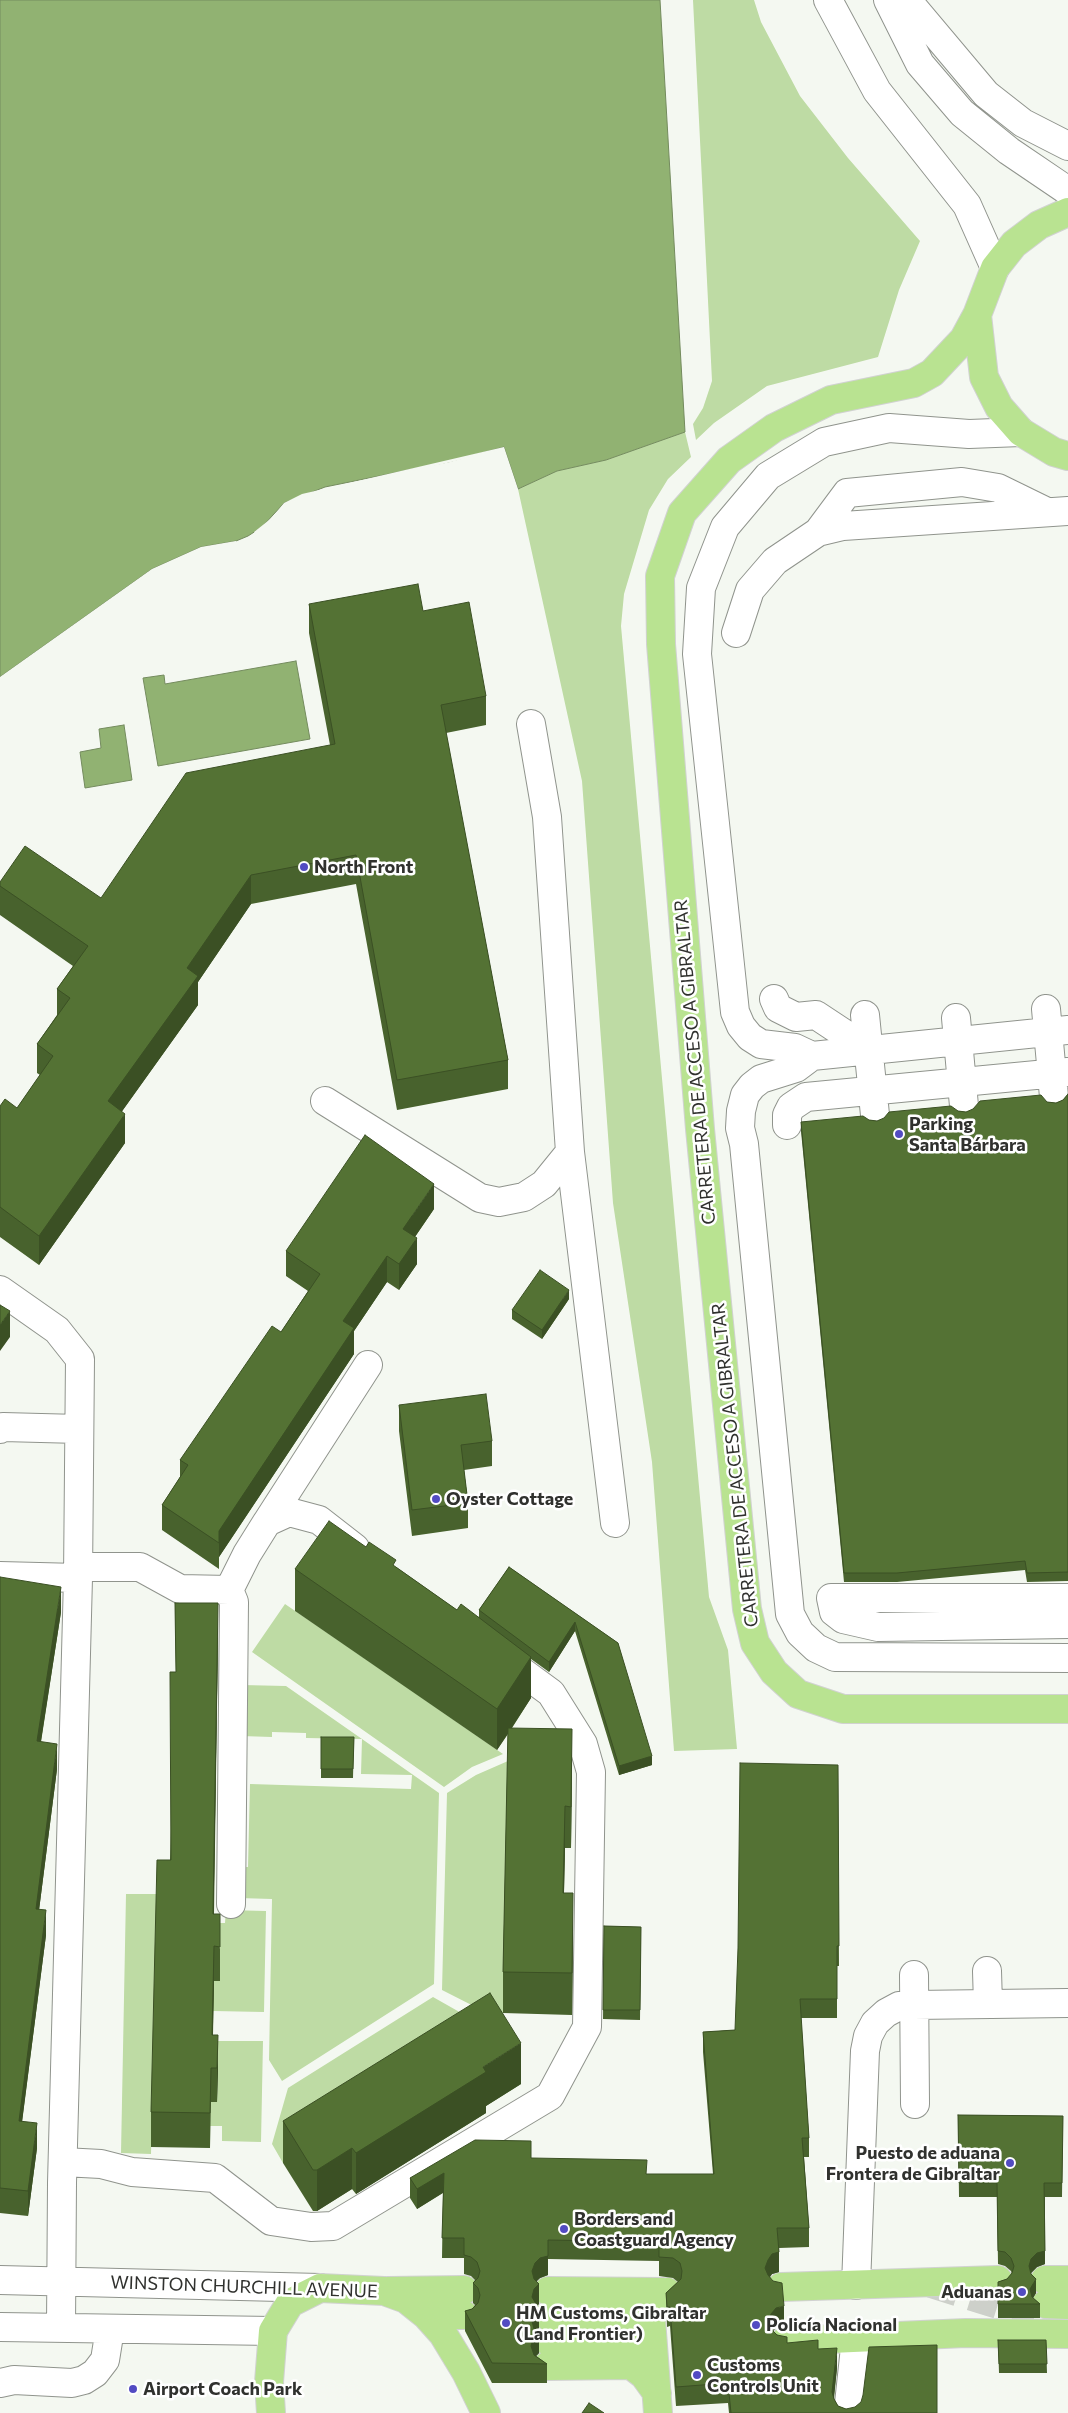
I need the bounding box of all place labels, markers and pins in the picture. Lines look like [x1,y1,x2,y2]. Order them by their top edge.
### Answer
place label: North Front [314,856,413,878]
marker: North Front [298,861,310,873]
place label: Parking Santa Bárbara [909,1113,1026,1156]
marker: Parking Santa Bárbara [893,1128,905,1140]
place label: Oyster Cottage [446,1488,573,1510]
marker: Oyster Cottage [430,1493,442,1505]
place label: Puesto de aduana Frontera de Gibraltar [826,2142,1000,2184]
marker: Puesto de aduana Frontera de Gibraltar [1004,2157,1016,2169]
place label: Borders and Coastguard Agency [574,2208,734,2250]
marker: Borders and Coastguard Agency [558,2223,570,2235]
place label: Aduanas [941,2281,1012,2303]
marker: Aduanas [1016,2286,1028,2298]
place label: HM Customs, Gibraltar (Land Frontier) [516,2302,706,2344]
place label: Policía Nacional [766,2314,897,2336]
marker: HM Customs, Gibraltar (Land Frontier) [500,2317,512,2329]
marker: Policía Nacional [750,2319,762,2331]
place label: Customs Controls Unit [707,2354,819,2396]
marker: Customs Controls Unit [691,2369,703,2381]
place label: Airport Coach Park [143,2378,302,2400]
marker: Airport Coach Park [127,2383,139,2395]

